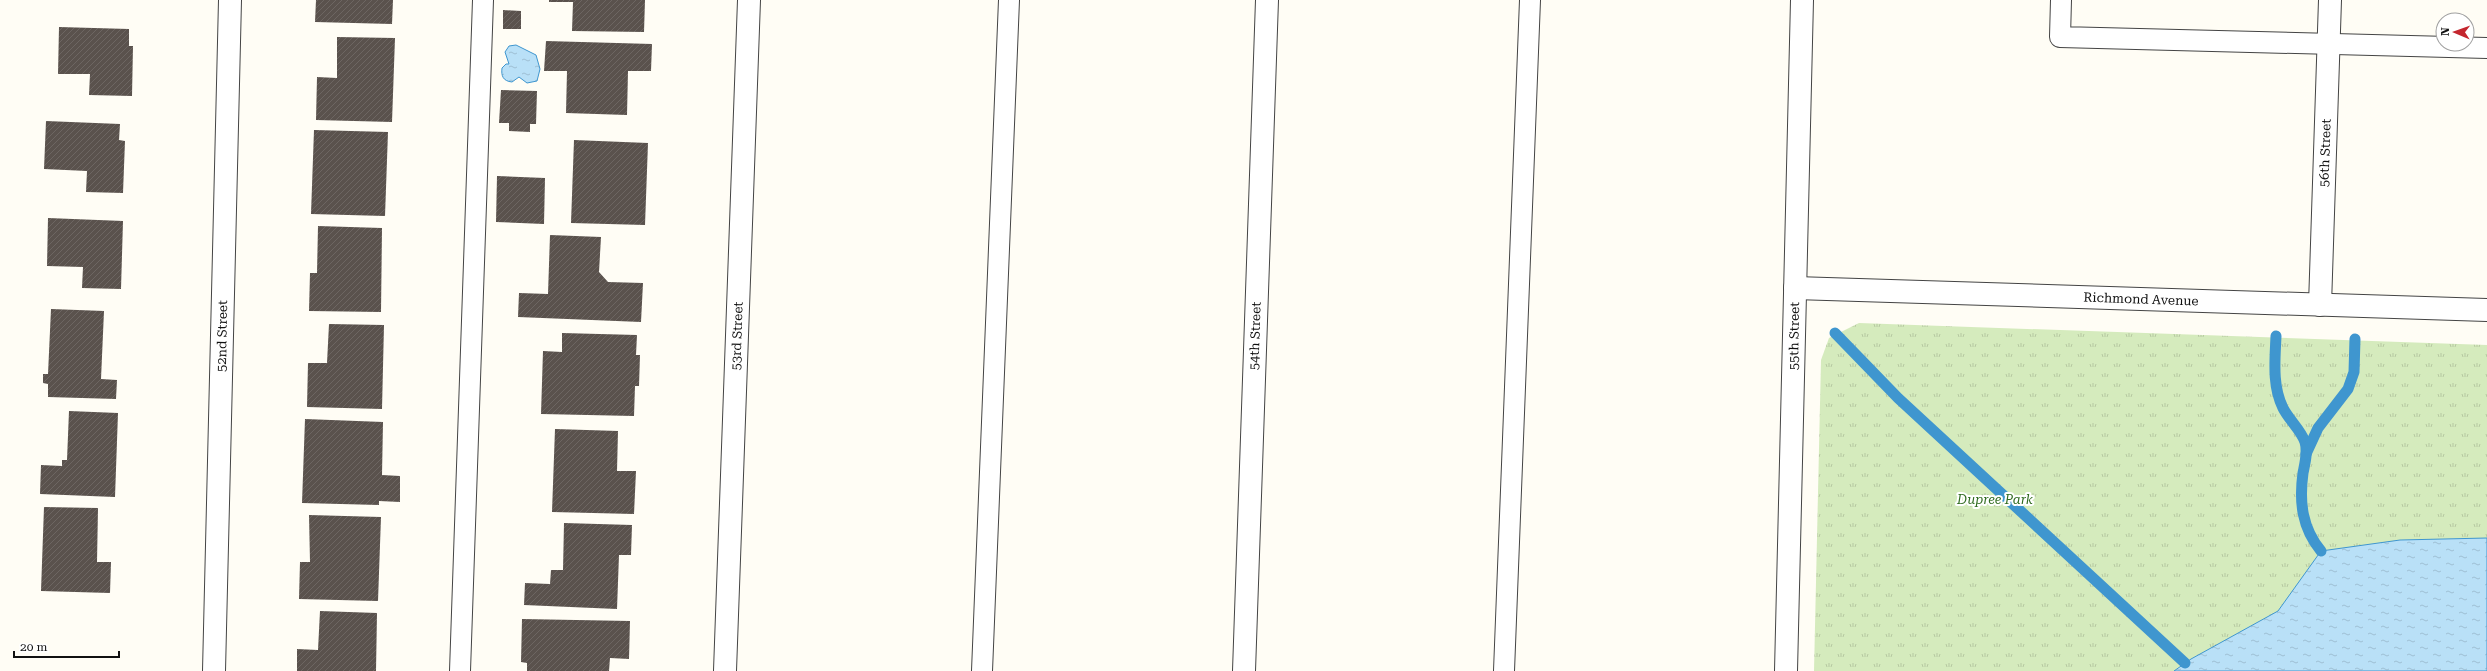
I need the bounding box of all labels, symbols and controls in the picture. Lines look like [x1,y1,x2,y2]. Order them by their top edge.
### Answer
north arrow [2435,12,2475,52]
text: N [2439,27,2452,36]
street label: 56th Street [2316,118,2334,187]
street label: Richmond Avenue [2083,289,2199,309]
street label: 52nd Street [214,300,230,372]
street label: 53rd Street [728,301,746,371]
street label: 54th Street [1246,301,1264,370]
street label: 55th Street [1786,302,1802,370]
park label: Dupree Park [1956,492,2034,507]
scale bar [14,633,119,659]
text: 20 m [20,640,47,654]

